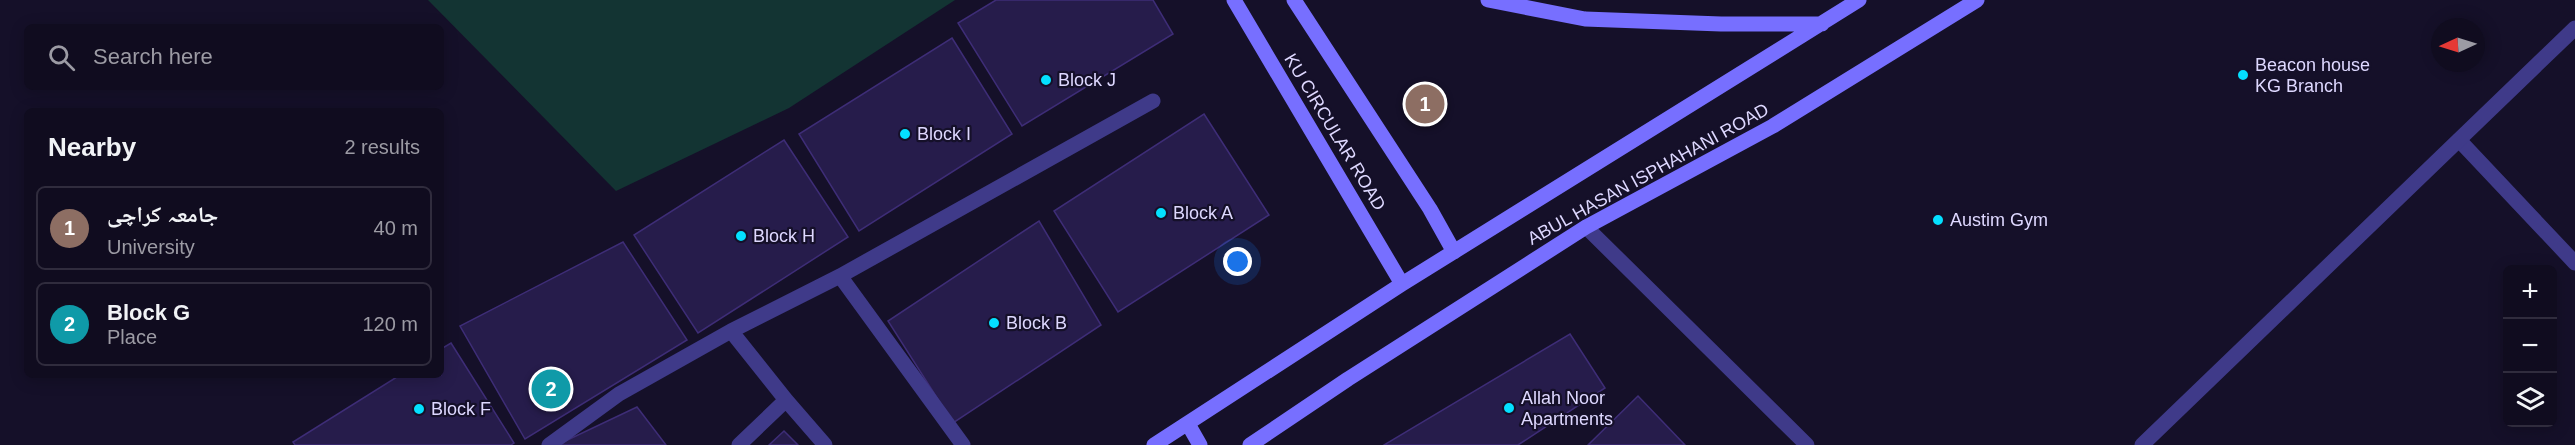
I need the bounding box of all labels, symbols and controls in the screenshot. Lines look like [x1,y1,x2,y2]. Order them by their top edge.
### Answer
north arrow [2431,18,2485,72]
search box [24,24,444,90]
icon: search [45,41,78,74]
text: Search here [93,44,213,69]
street label: KU CIRCULAR ROAD [1280,50,1390,214]
place label: Beacon house KG Branch [2255,55,2370,96]
marker: Beacon house KG Branch [2236,68,2250,82]
place label: Block J [1058,70,1116,90]
marker: Block J [1039,73,1053,87]
pin: 1 [1406,82,1444,126]
street label: ABUL HASAN ISPHAHANI ROAD [1524,99,1772,249]
place label: Block I [917,124,971,144]
marker: Block I [898,127,912,141]
text: Nearby [48,132,136,162]
text: 2 results [344,136,420,158]
text: جامعہ کراچی [107,202,218,227]
place label: Block A [1173,203,1233,223]
marker: Block A [1154,206,1168,220]
place label: Austim Gym [1950,210,2048,230]
marker: Austim Gym [1931,213,1945,227]
text: 1 [64,217,75,239]
text: 40 m [374,217,418,239]
place label: Block H [753,226,815,246]
marker: Block H [734,229,748,243]
text: University [107,236,195,258]
your location [1223,247,1252,276]
map controls [2503,265,2557,427]
button: + [2503,265,2557,319]
text: Block G [107,300,190,325]
text: 2 [64,313,75,335]
text: 120 m [362,313,418,335]
place label: Block B [1006,313,1067,333]
marker: Block B [987,316,1001,330]
button: − [2503,319,2557,373]
text: Place [107,326,157,348]
pin: 2 [532,366,570,412]
button: layers [2503,373,2557,427]
place label: Allah Noor Apartments [1521,388,1613,429]
place label: Block F [431,399,491,419]
marker: Allah Noor Apartments [1502,401,1516,415]
marker: Block F [412,402,426,416]

